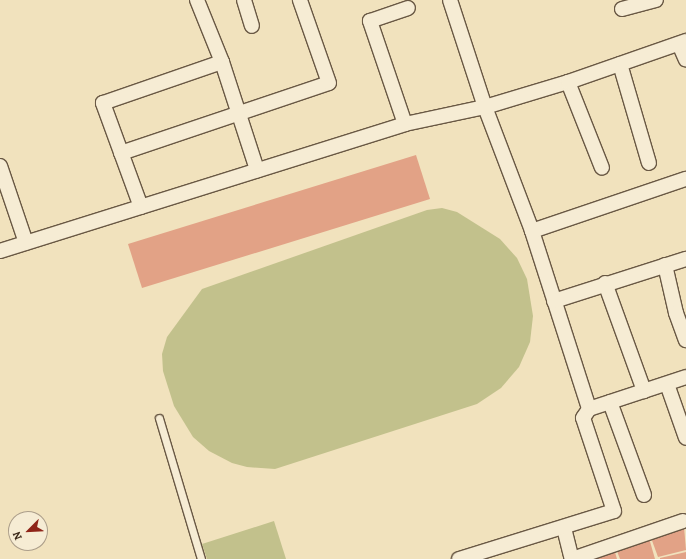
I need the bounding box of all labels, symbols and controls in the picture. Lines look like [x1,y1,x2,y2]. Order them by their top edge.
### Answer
north arrow [8,511,48,551]
text: N [9,529,26,542]

